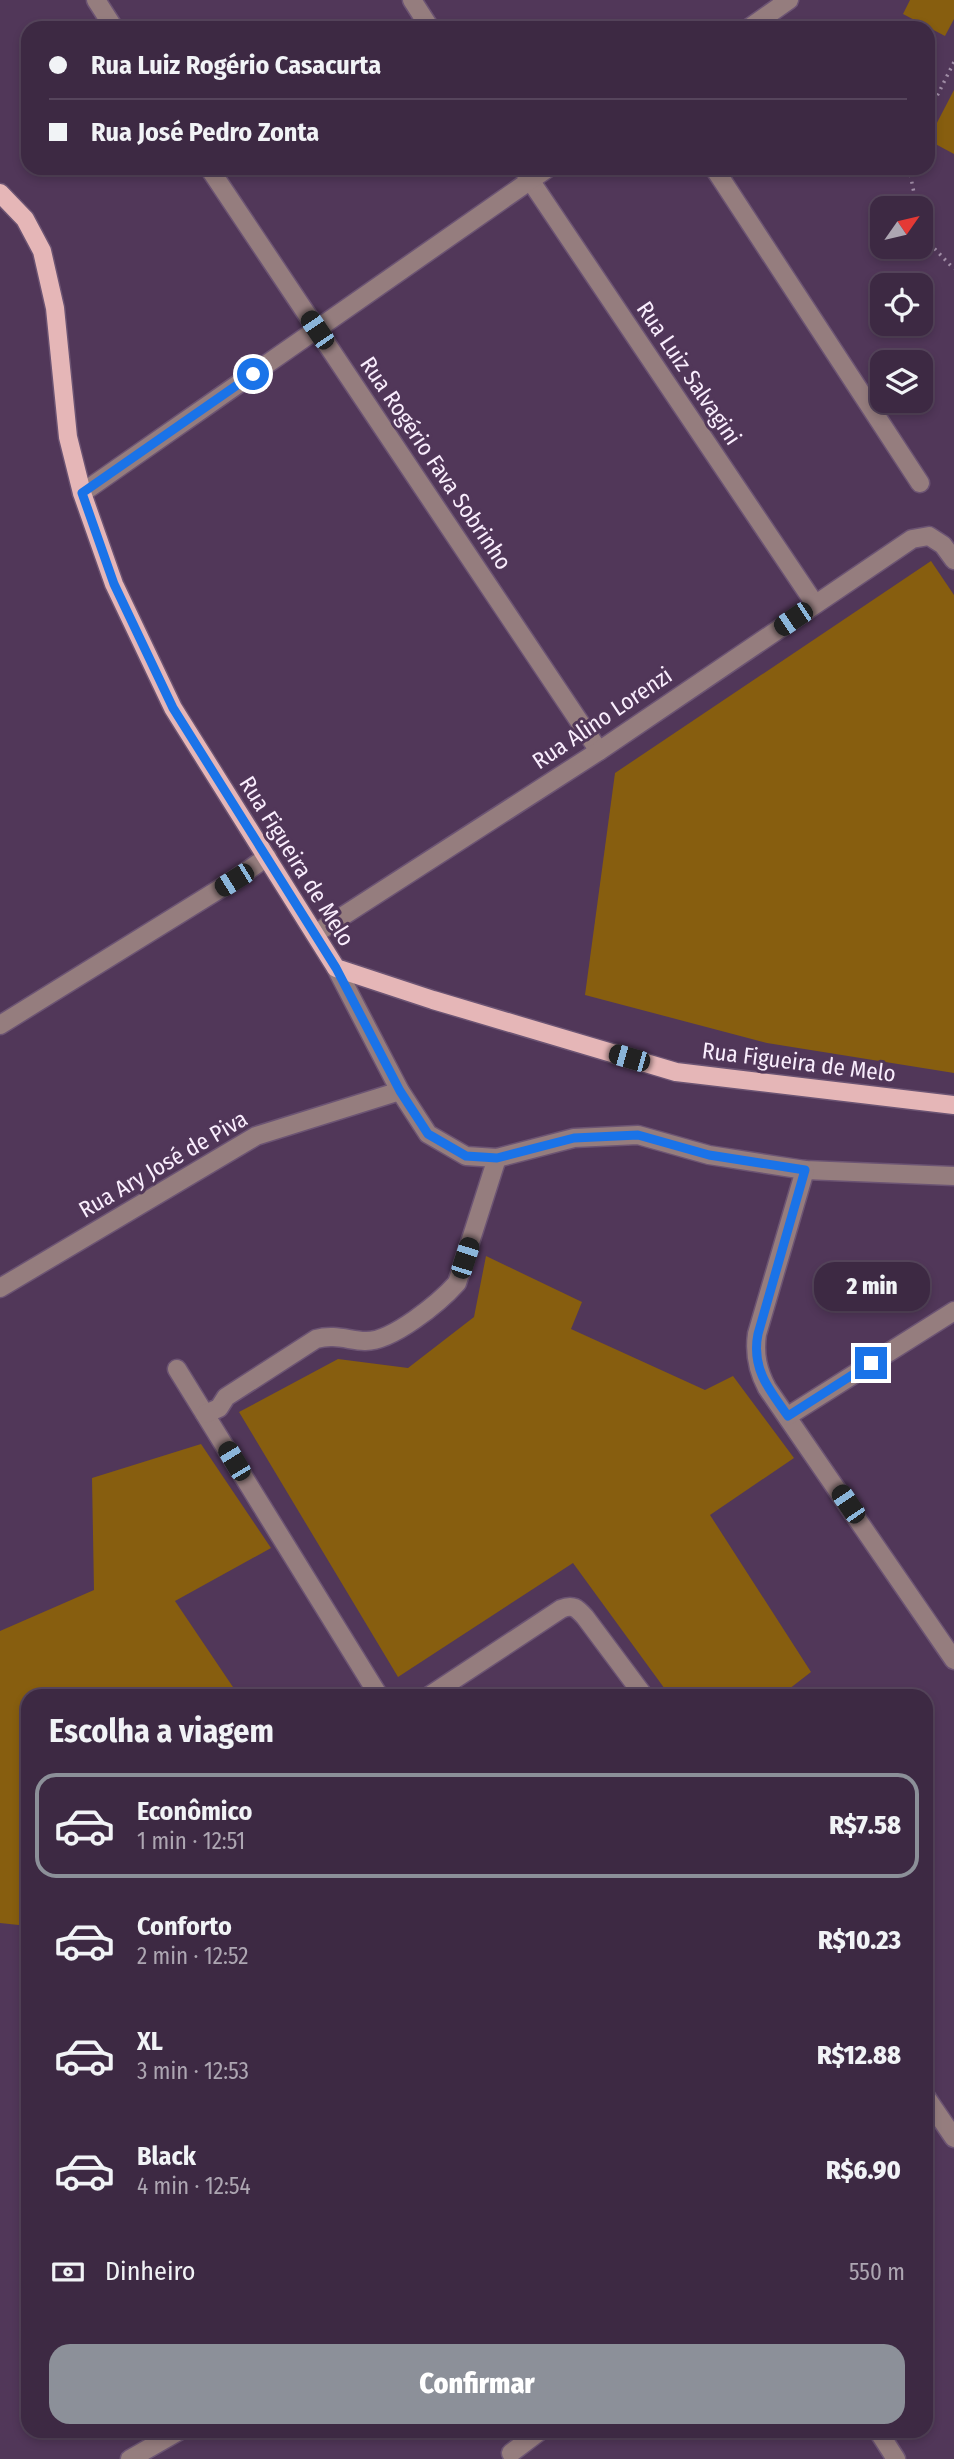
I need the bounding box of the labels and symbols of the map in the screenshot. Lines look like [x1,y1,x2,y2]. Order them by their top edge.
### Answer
north arrow [870,196,933,259]
street label: Rua Luiz Salvagini [631,296,747,450]
car [297,307,338,353]
street label: Rua Rogério Fava Sobrinho [354,351,518,575]
route start [237,358,269,390]
car [770,599,817,639]
street label: Rua Alino Lorenzi [527,661,677,775]
street label: Rua Figueira de Melo [233,771,361,951]
car [211,860,258,900]
street label: Rua Figueira de Melo [701,1036,897,1088]
car [606,1042,653,1074]
street label: Rua Ary José de Piva [74,1104,252,1224]
car [449,1235,482,1281]
callout: 2 min [813,1262,929,1310]
route end [855,1347,887,1379]
car [215,1438,254,1484]
car [828,1481,869,1527]

